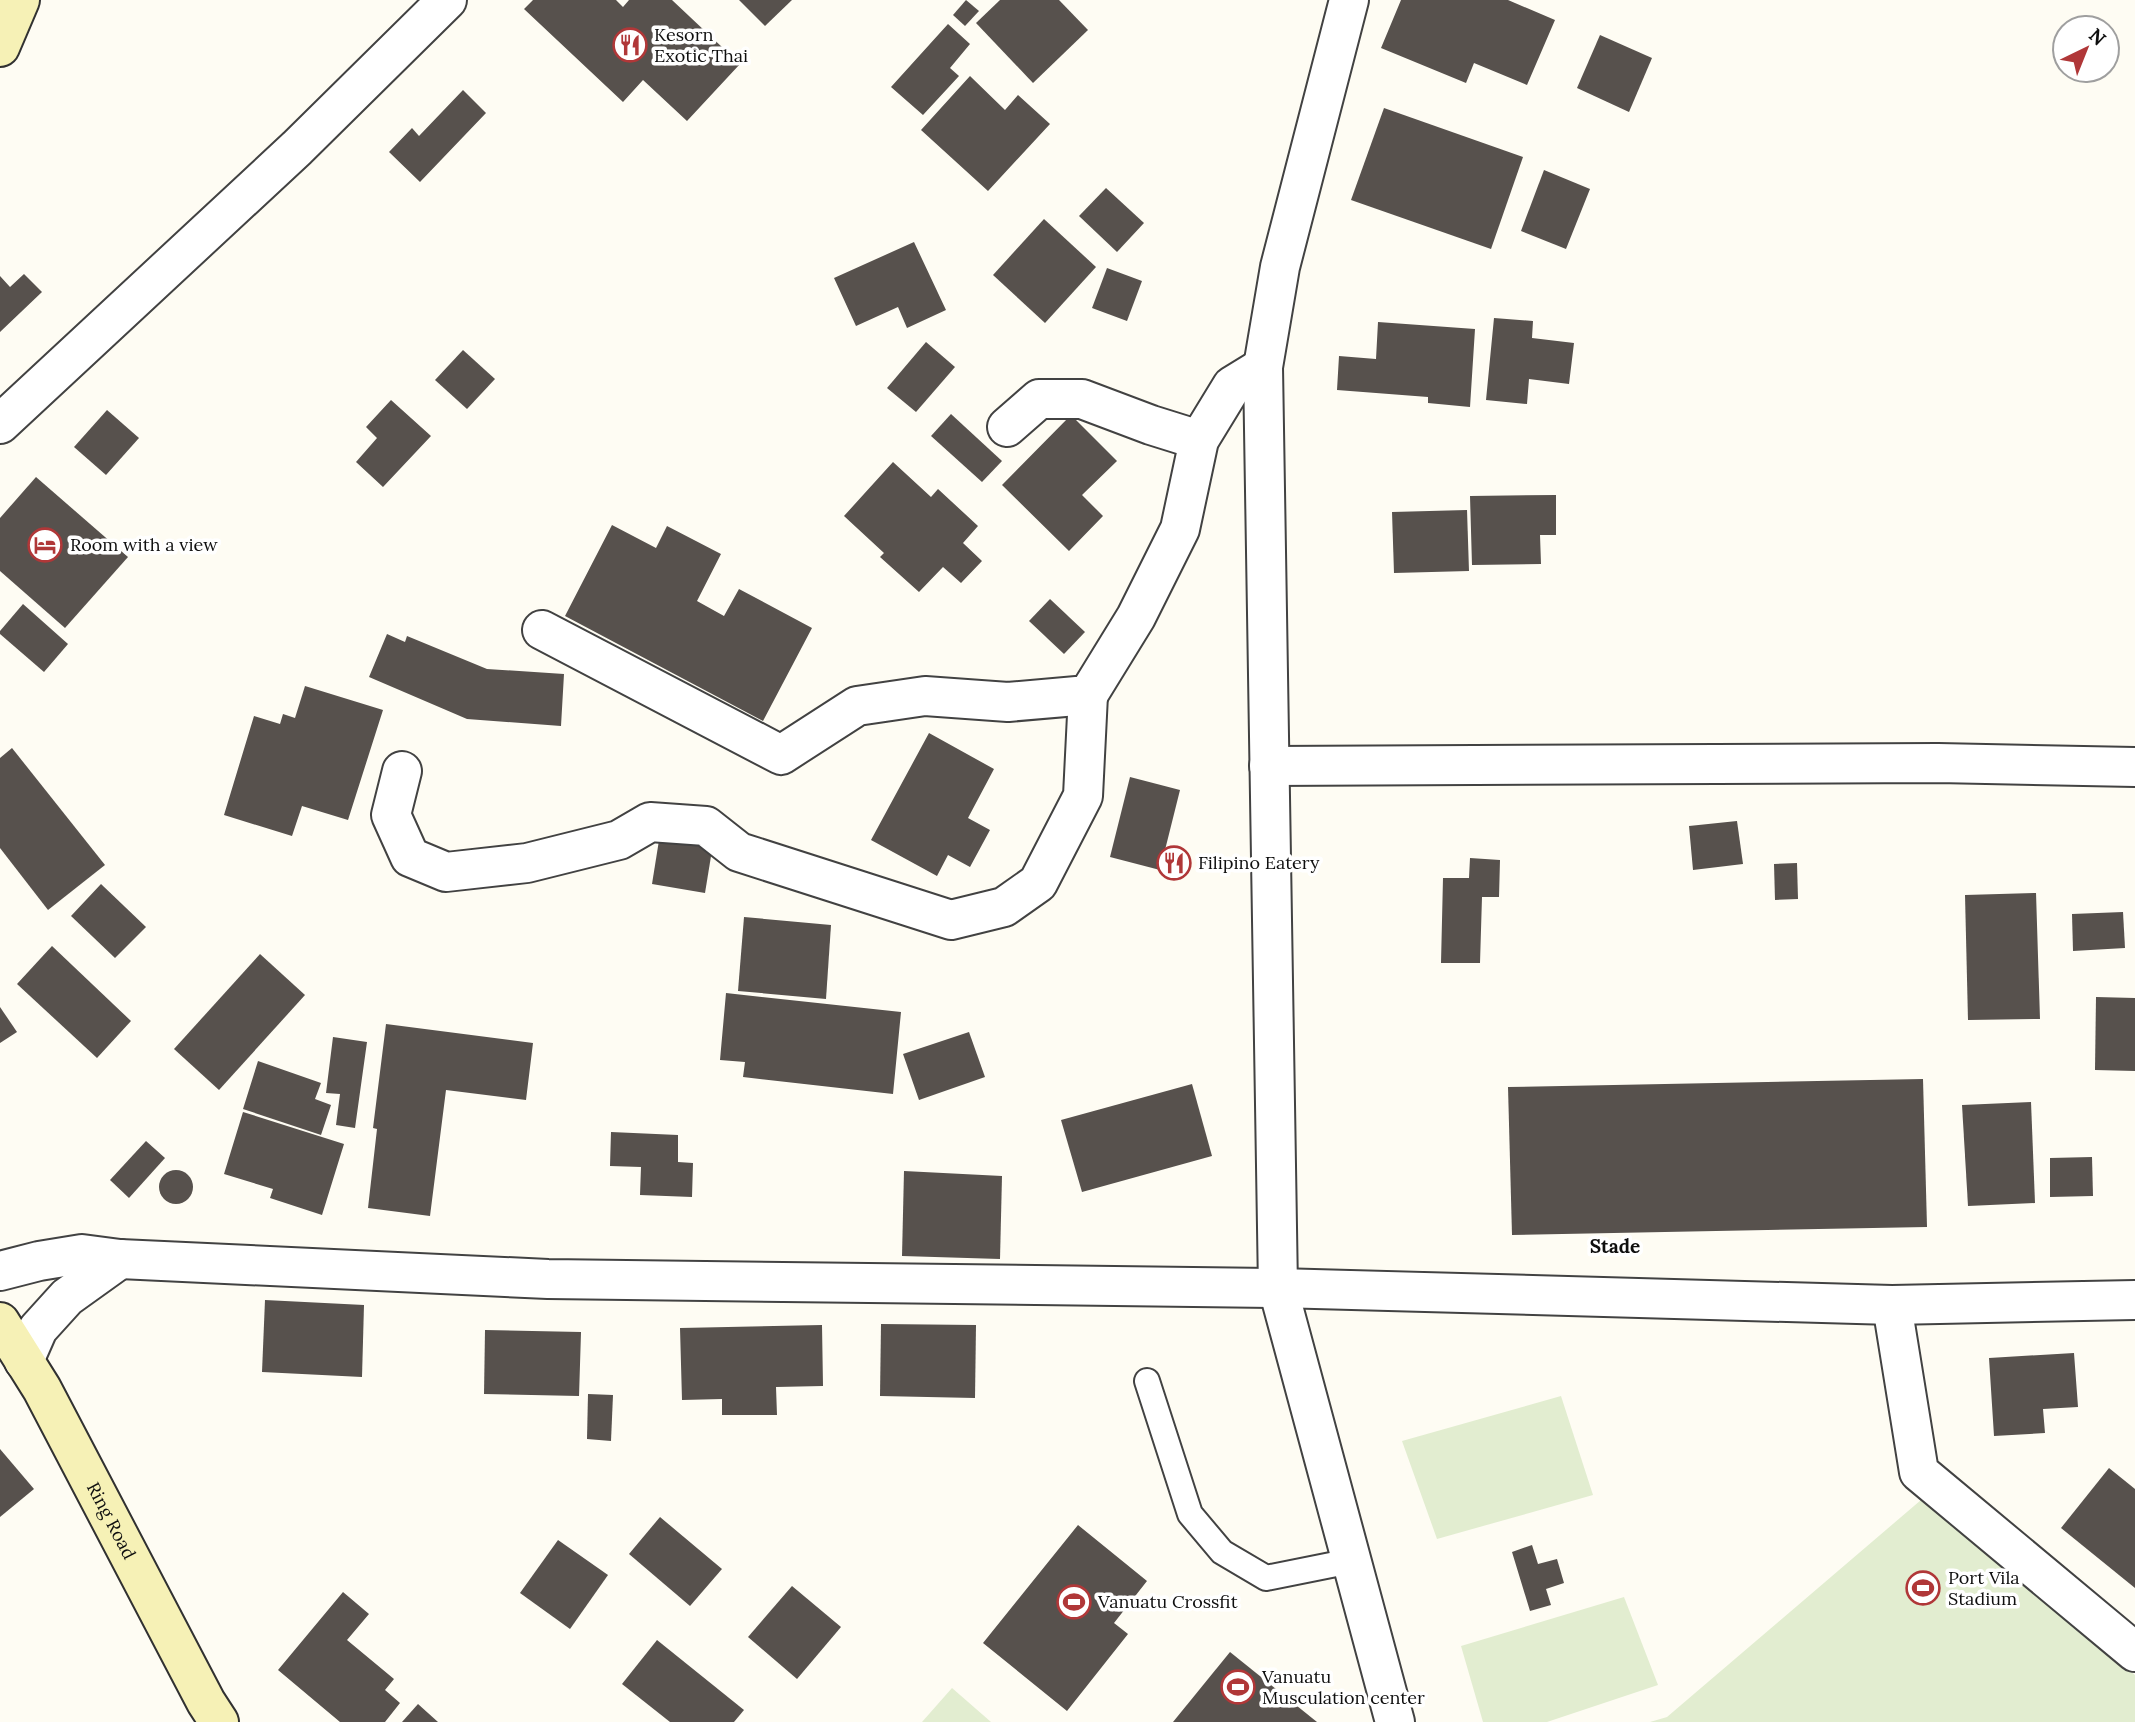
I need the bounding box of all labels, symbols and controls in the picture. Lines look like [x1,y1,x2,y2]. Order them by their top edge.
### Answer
north arrow [2051,14,2121,84]
place label: Kesorn Exotic Thai [654,23,748,67]
text: N [2084,23,2111,51]
restaurant icon: Kesorn Exotic Thai [611,26,649,64]
hotel icon: Room with a view [26,526,64,564]
place label: Room with a view [70,533,218,556]
restaurant icon: Filipino Eatery [1155,844,1193,882]
place label: Filipino Eatery [1198,851,1320,874]
district label: Stade [1590,1234,1640,1258]
street label: Ring Road [82,1478,141,1563]
place label: Port Vila Stadium [1948,1566,2020,1610]
sports icon: Port Vila Stadium [1904,1569,1942,1607]
sports icon: Vanuatu Crossfit [1055,1583,1093,1621]
place label: Vanuatu Crossfit [1097,1590,1238,1613]
place label: Vanuatu Musculation center [1261,1665,1425,1709]
sports icon: Vanuatu Musculation center [1219,1668,1257,1706]

